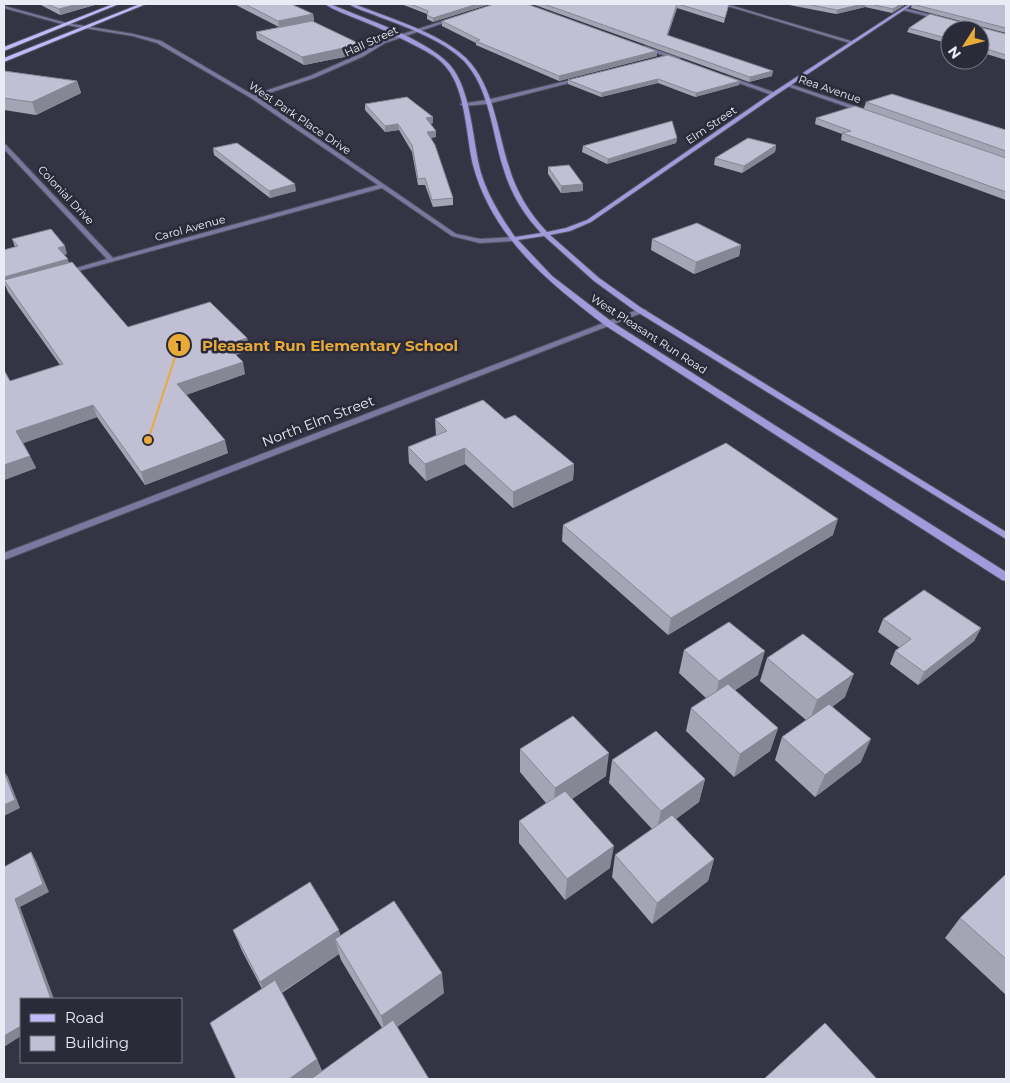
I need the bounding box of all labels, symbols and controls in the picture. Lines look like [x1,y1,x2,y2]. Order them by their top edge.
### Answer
north arrow [940,20,990,70]
street label: Hall Street [342,22,400,59]
text: N [944,43,965,63]
street label: Rea Avenue [797,72,863,106]
street label: West Park Place Drive [246,78,354,158]
street label: Elm Street [683,103,739,147]
street label: Colonial Drive [35,162,97,228]
street label: Carol Avenue [153,212,227,244]
street label: West Pleasant Run Road [588,291,710,377]
callout: Pleasant Run Elementary School [167,330,468,360]
text: 1 [176,336,182,355]
text: Pleasant Run Elementary School [202,336,458,355]
street label: North Elm Street [259,391,377,451]
legend [20,998,182,1063]
text: Road [65,1008,104,1027]
text: Building [65,1033,129,1052]

